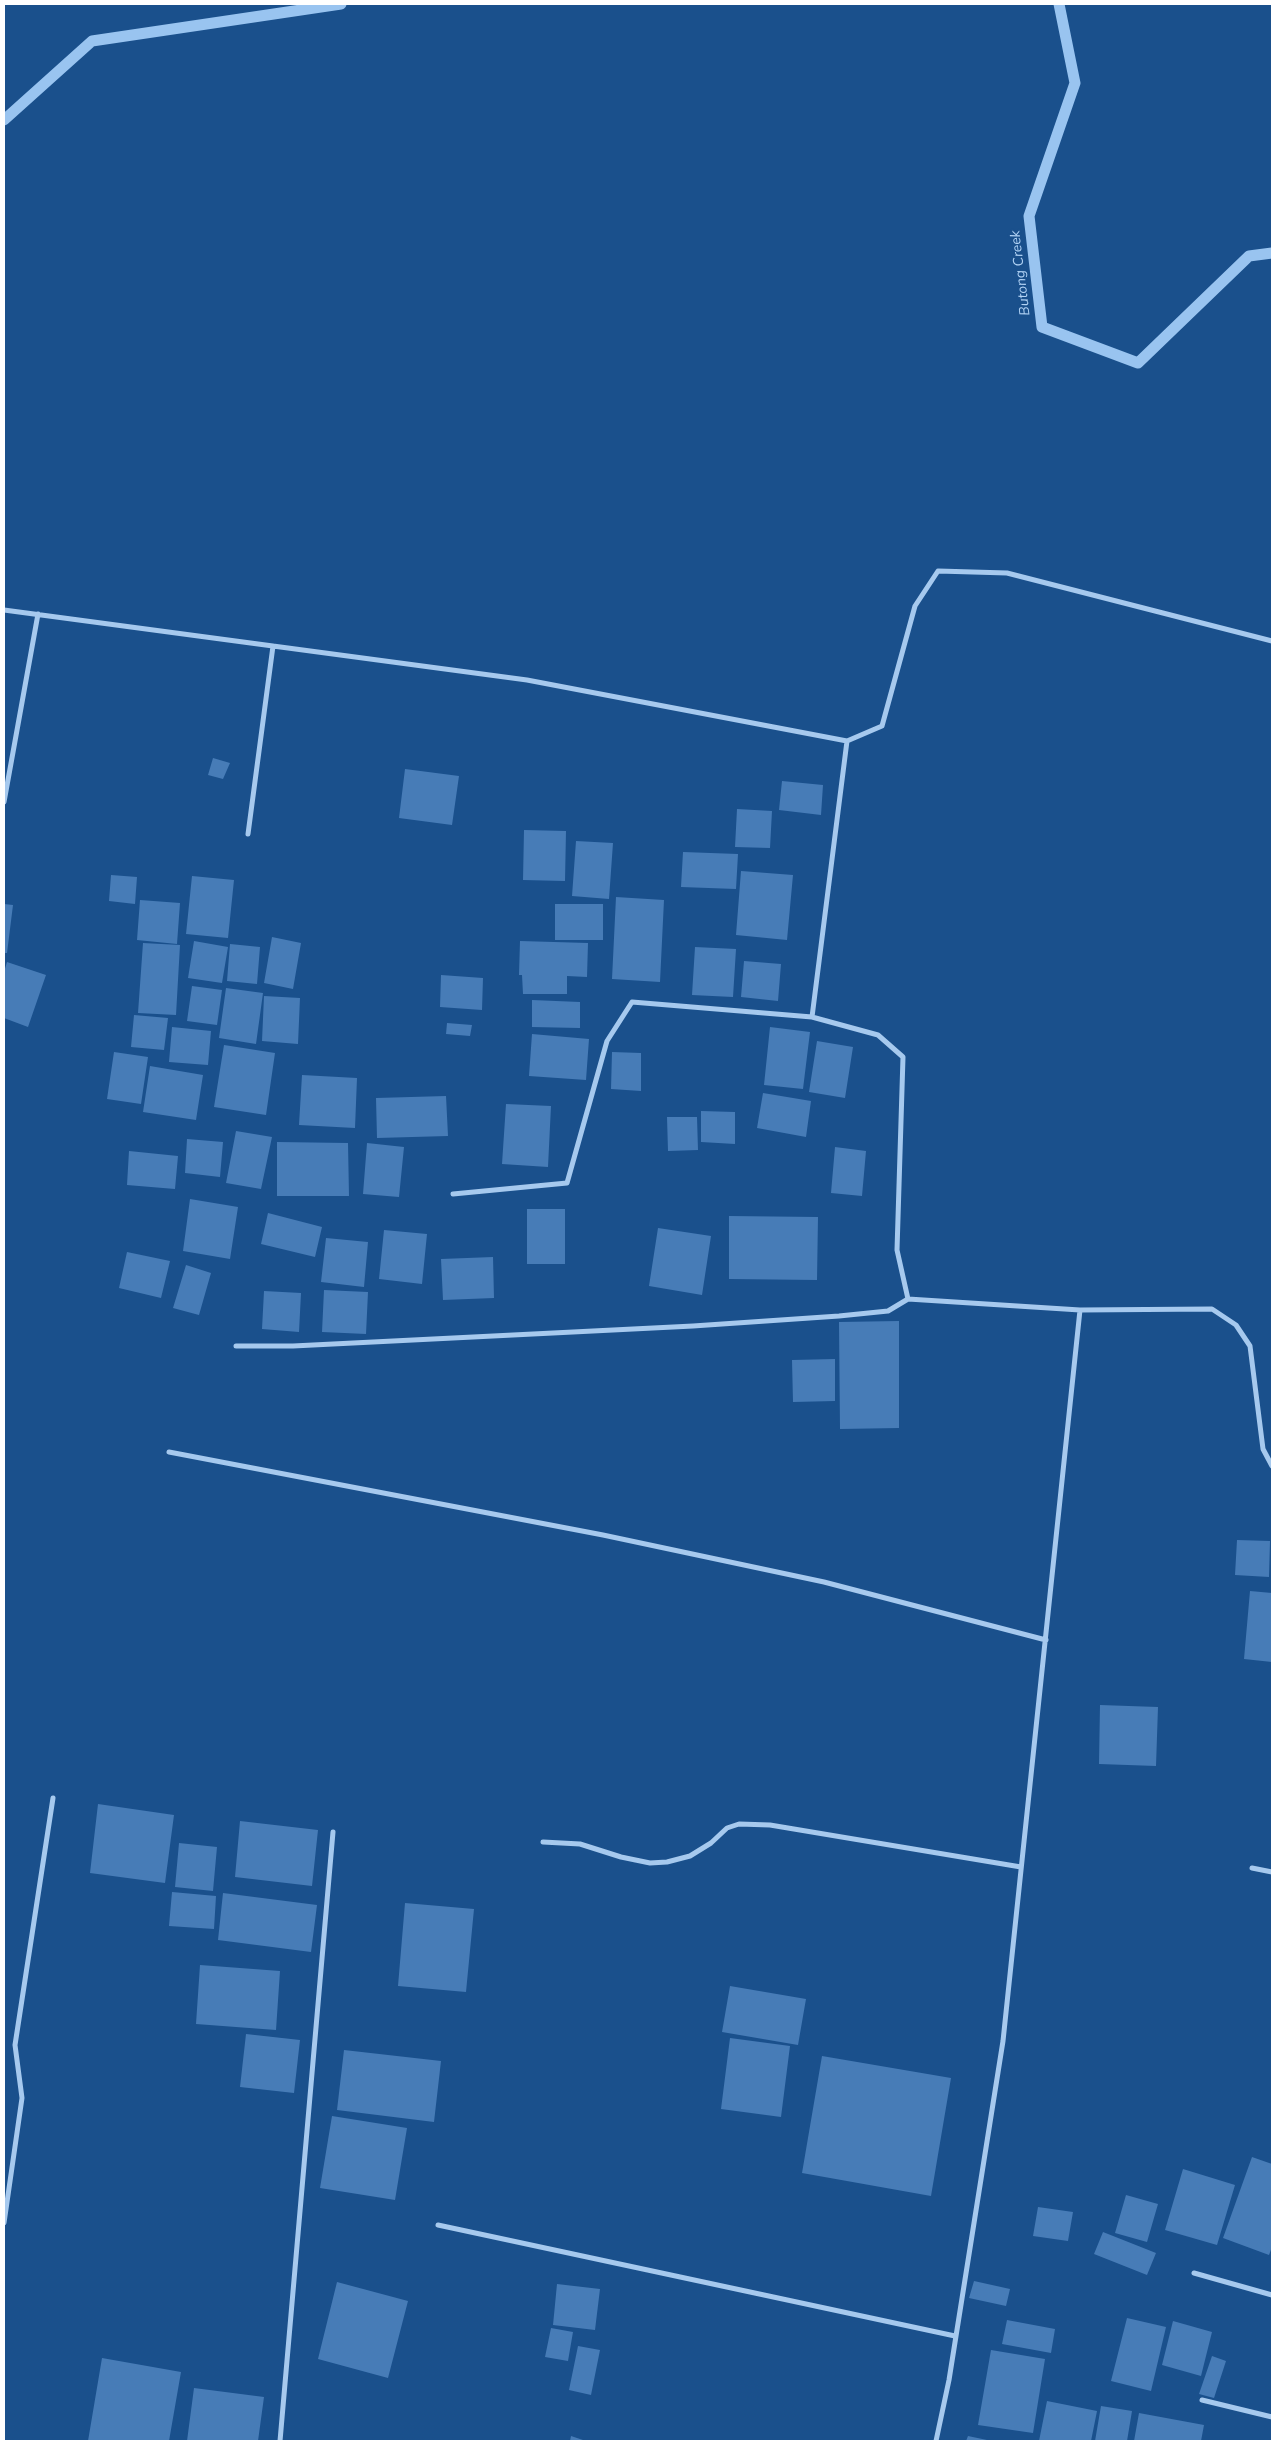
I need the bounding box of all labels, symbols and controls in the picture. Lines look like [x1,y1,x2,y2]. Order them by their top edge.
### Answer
water label: Butong Creek [1007,229,1035,317]

